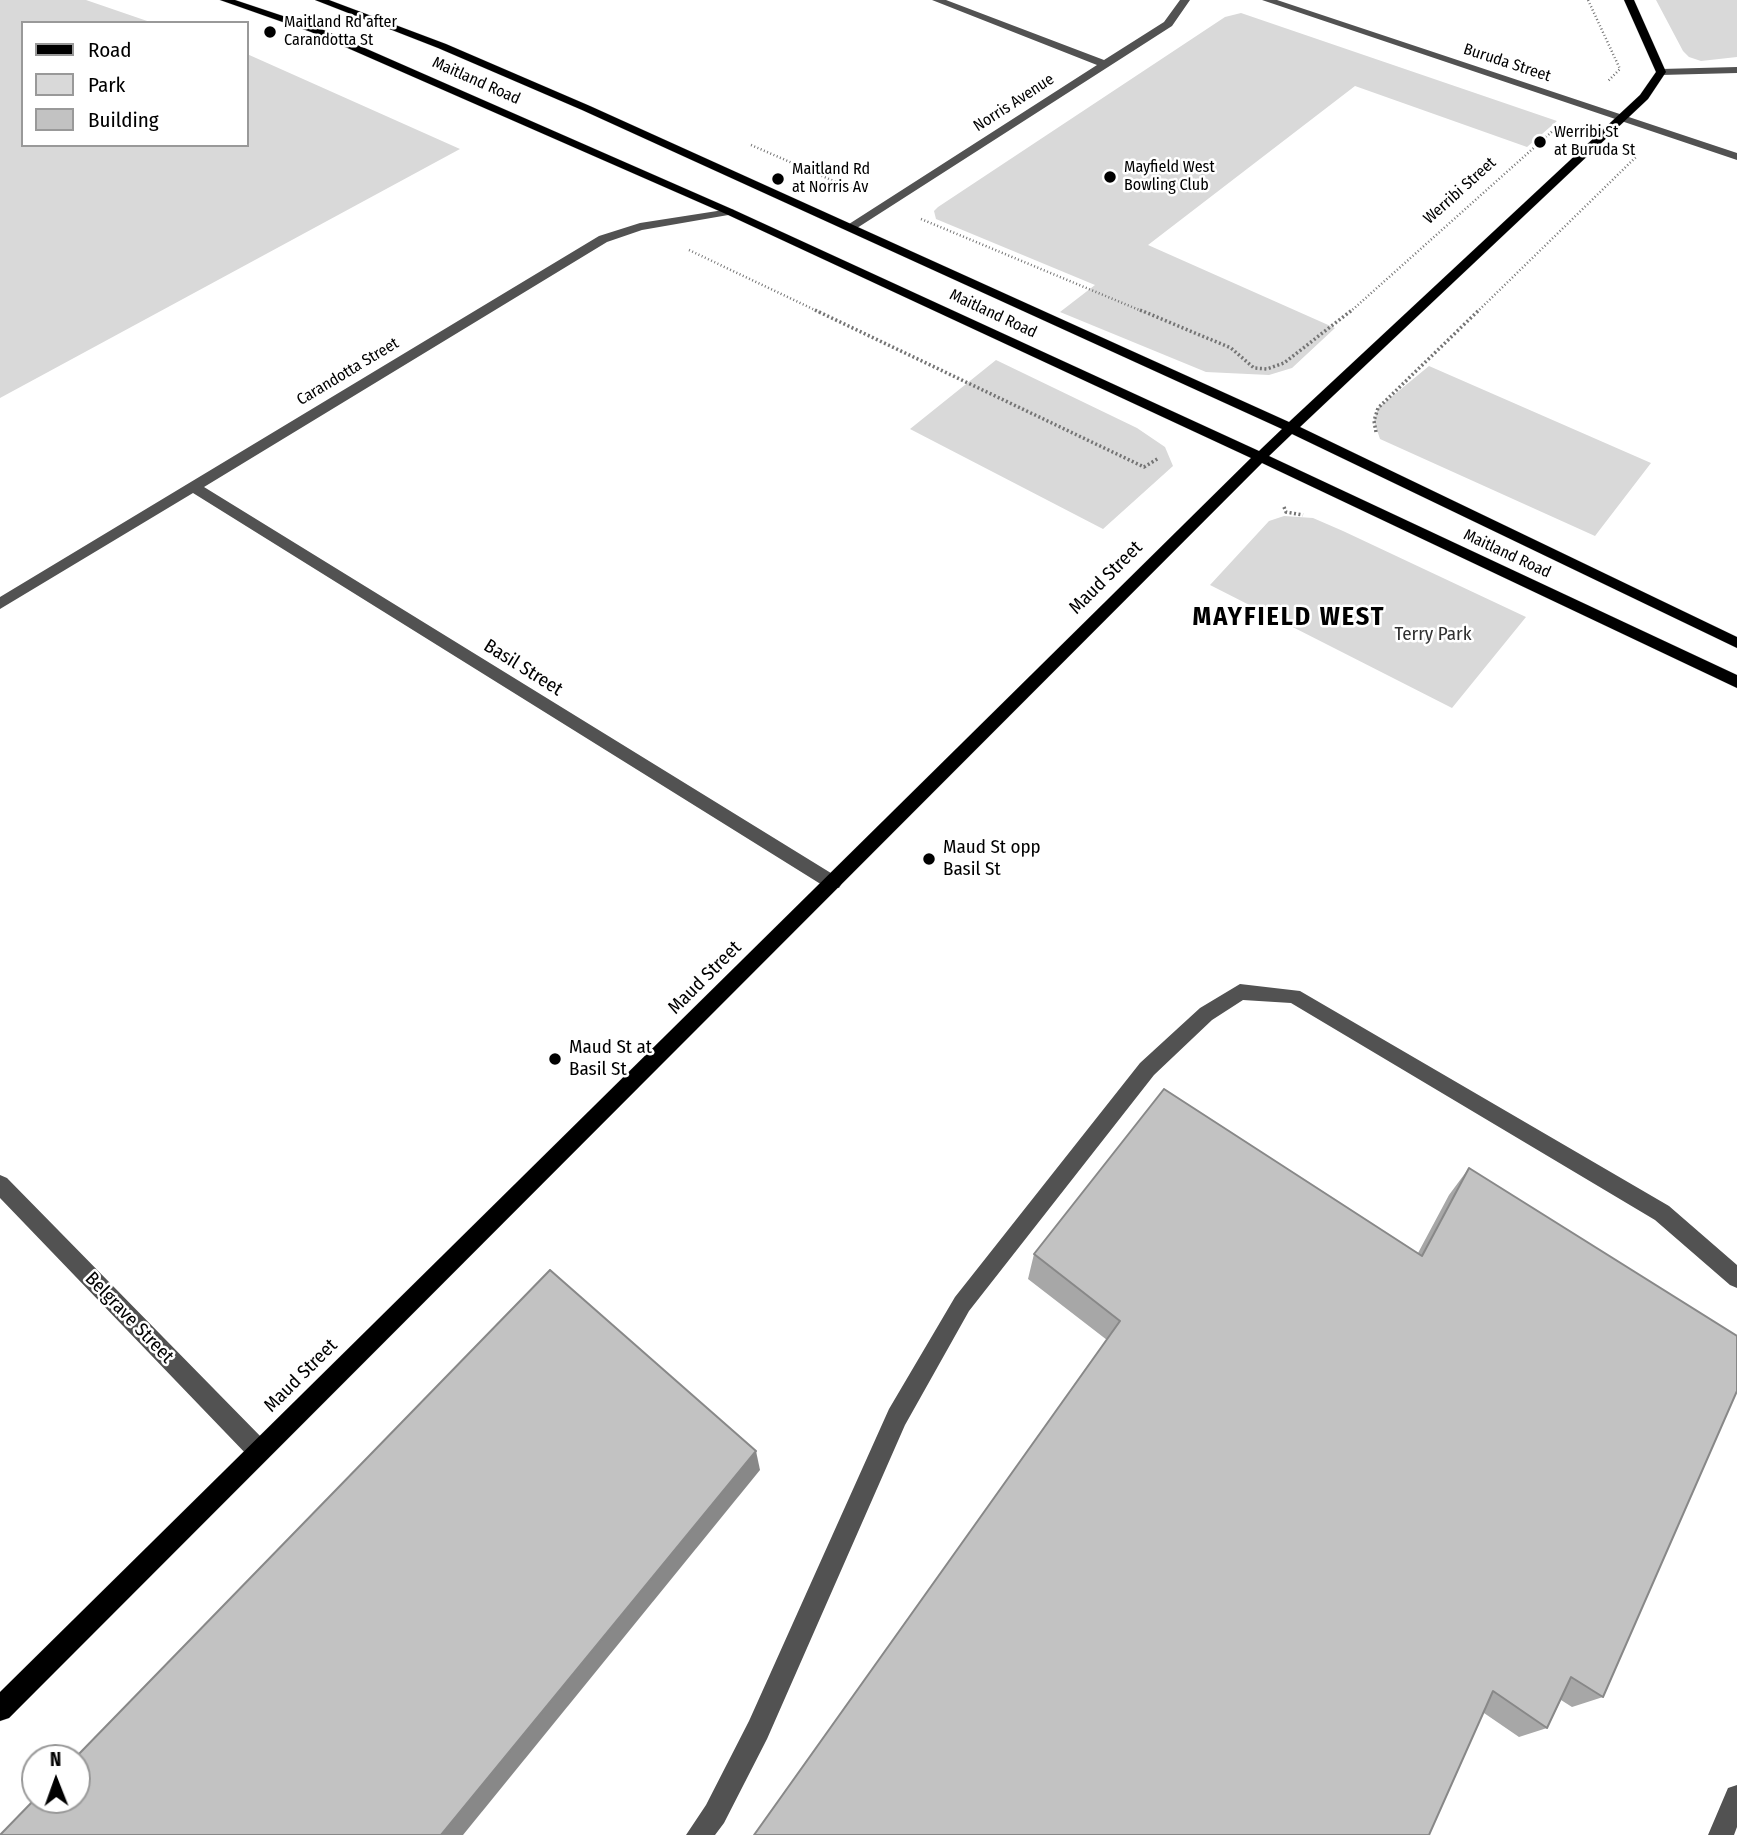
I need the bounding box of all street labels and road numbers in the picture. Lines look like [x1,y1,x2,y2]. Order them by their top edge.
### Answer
street label: Buruda Street [1461,40,1553,86]
street label: Maitland Road [429,53,523,109]
street label: Norris Avenue [970,70,1058,136]
street label: Werribi Street [1420,154,1500,228]
street label: Maitland Road [946,285,1040,343]
street label: Carandotta Street [294,334,402,410]
street label: Maitland Road [1460,525,1554,583]
street label: Maud Street [1065,537,1147,619]
street label: Basil Street [479,635,567,701]
street label: Maud Street [664,937,746,1019]
street label: Belgrave Street [80,1268,178,1368]
street label: Maud Street [260,1335,342,1417]

